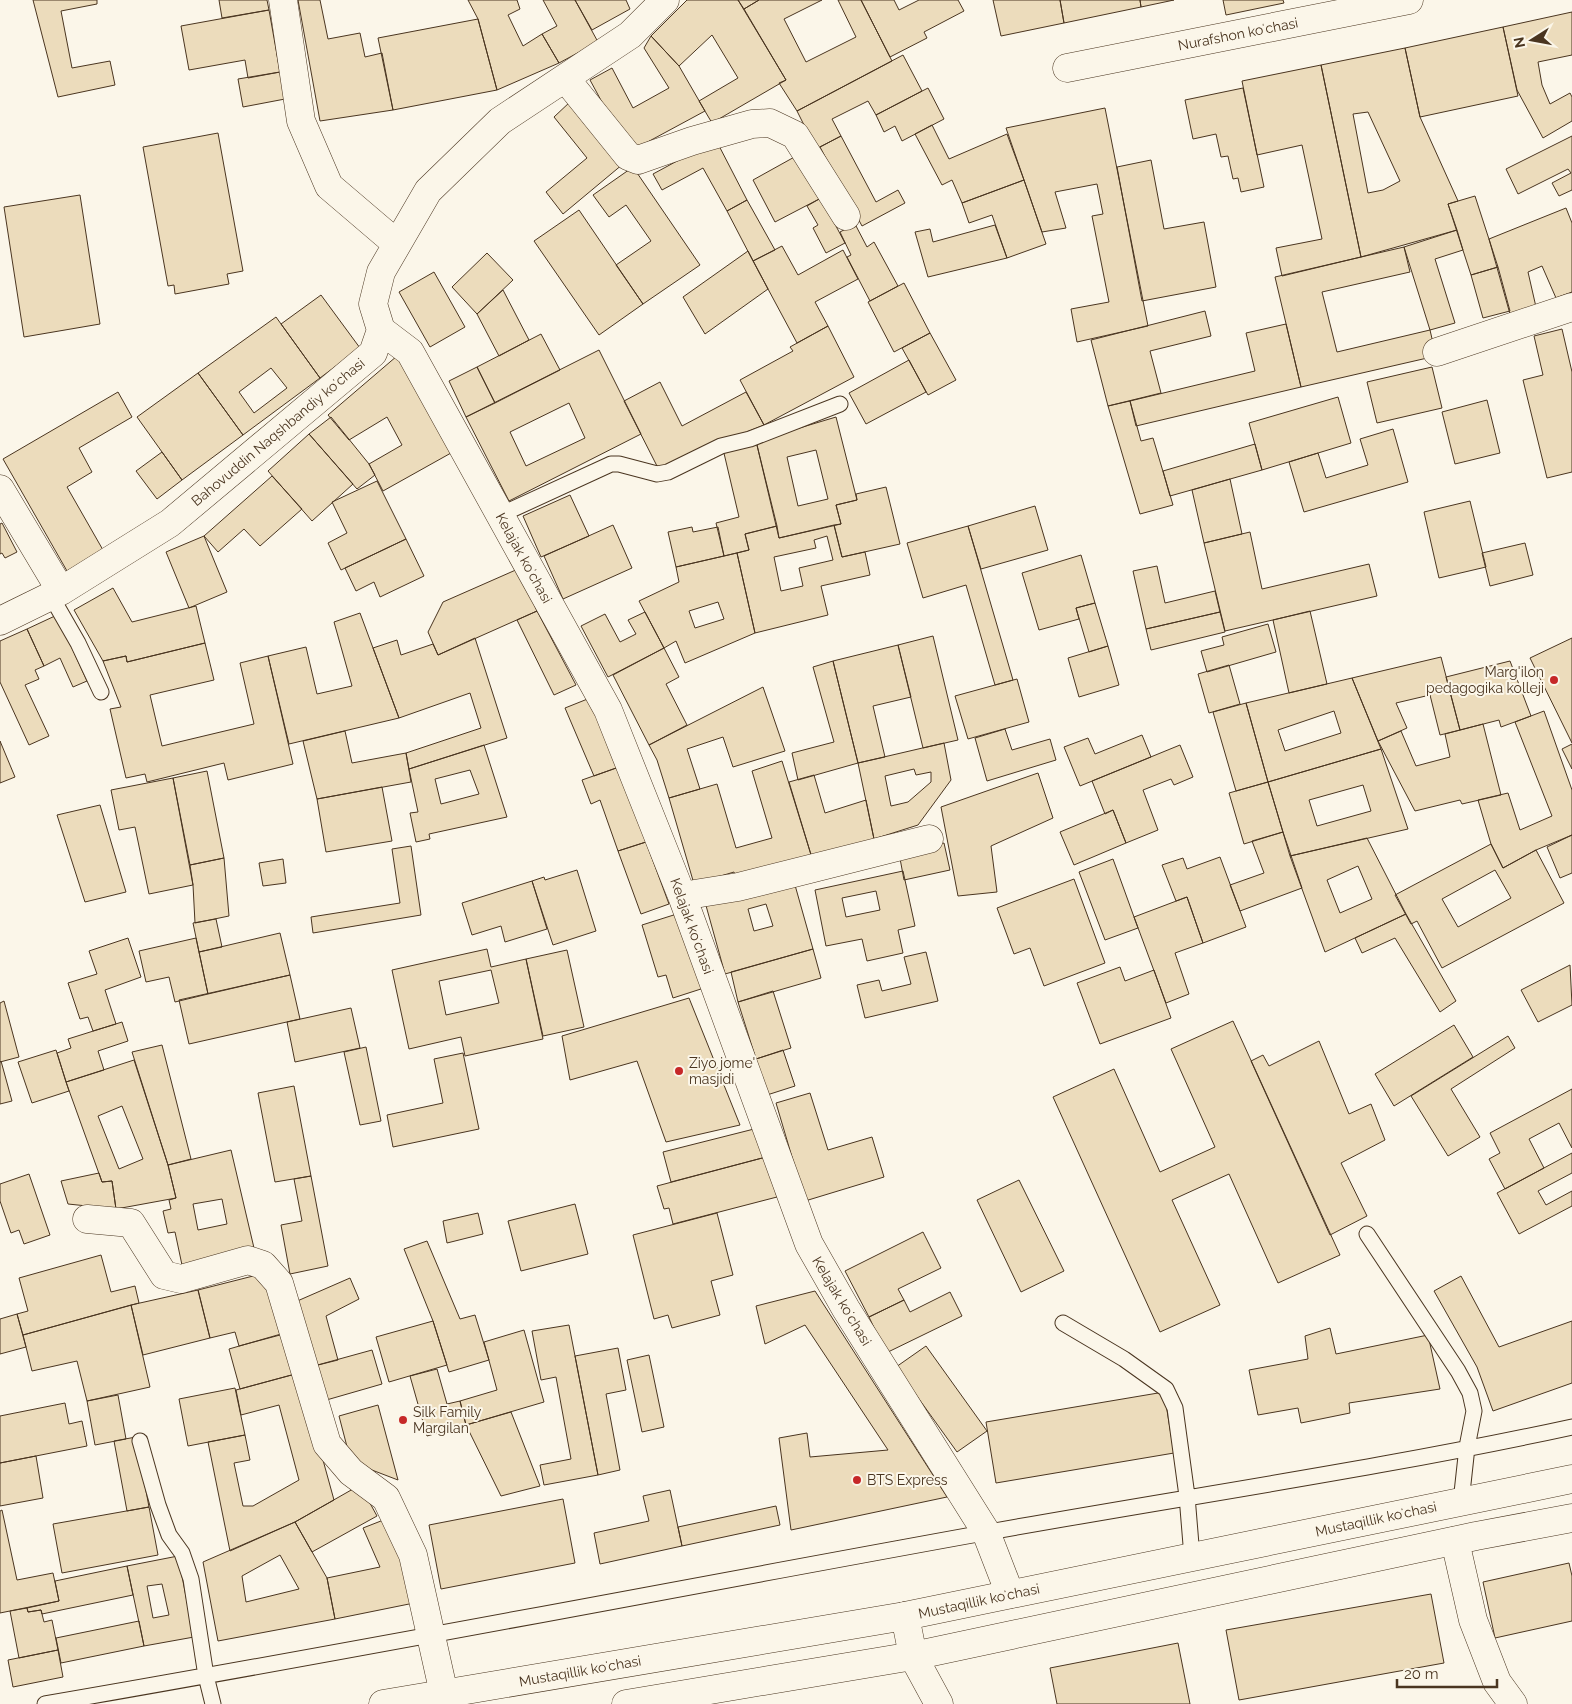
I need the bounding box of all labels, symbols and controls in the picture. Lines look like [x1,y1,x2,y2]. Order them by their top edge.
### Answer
street label: Nurafshon koʻchasi [1177,15,1299,53]
north arrow [1507,15,1557,65]
text: N [1510,36,1528,49]
street label: Bahovuddin Naqshbandiy koʻchasi [188,355,368,509]
street label: Kelajak koʻchasi [493,510,555,606]
place label: Marg'ilon pedagogika kolleji [1426,664,1544,696]
marker: Marg'ilon pedagogika kolleji [1548,674,1560,686]
street label: Kelajak koʻchasi [667,876,717,976]
place label: Ziyo jome' masjidi [689,1055,755,1087]
marker: Ziyo jome' masjidi [673,1065,685,1077]
street label: Kelajak koʻchasi [809,1254,875,1348]
place label: Silk Family Margilan [413,1404,482,1436]
marker: Silk Family Margilan [397,1414,409,1426]
place label: BTS Express [867,1472,948,1488]
marker: BTS Express [851,1474,863,1486]
street label: Mustaqillik koʻchasi [1314,1498,1438,1540]
street label: Mustaqillik koʻchasi [917,1580,1041,1622]
street label: Mustaqillik koʻchasi [518,1652,642,1690]
scale bar [1397,1656,1497,1688]
text: 20 m [1404,1665,1439,1683]

